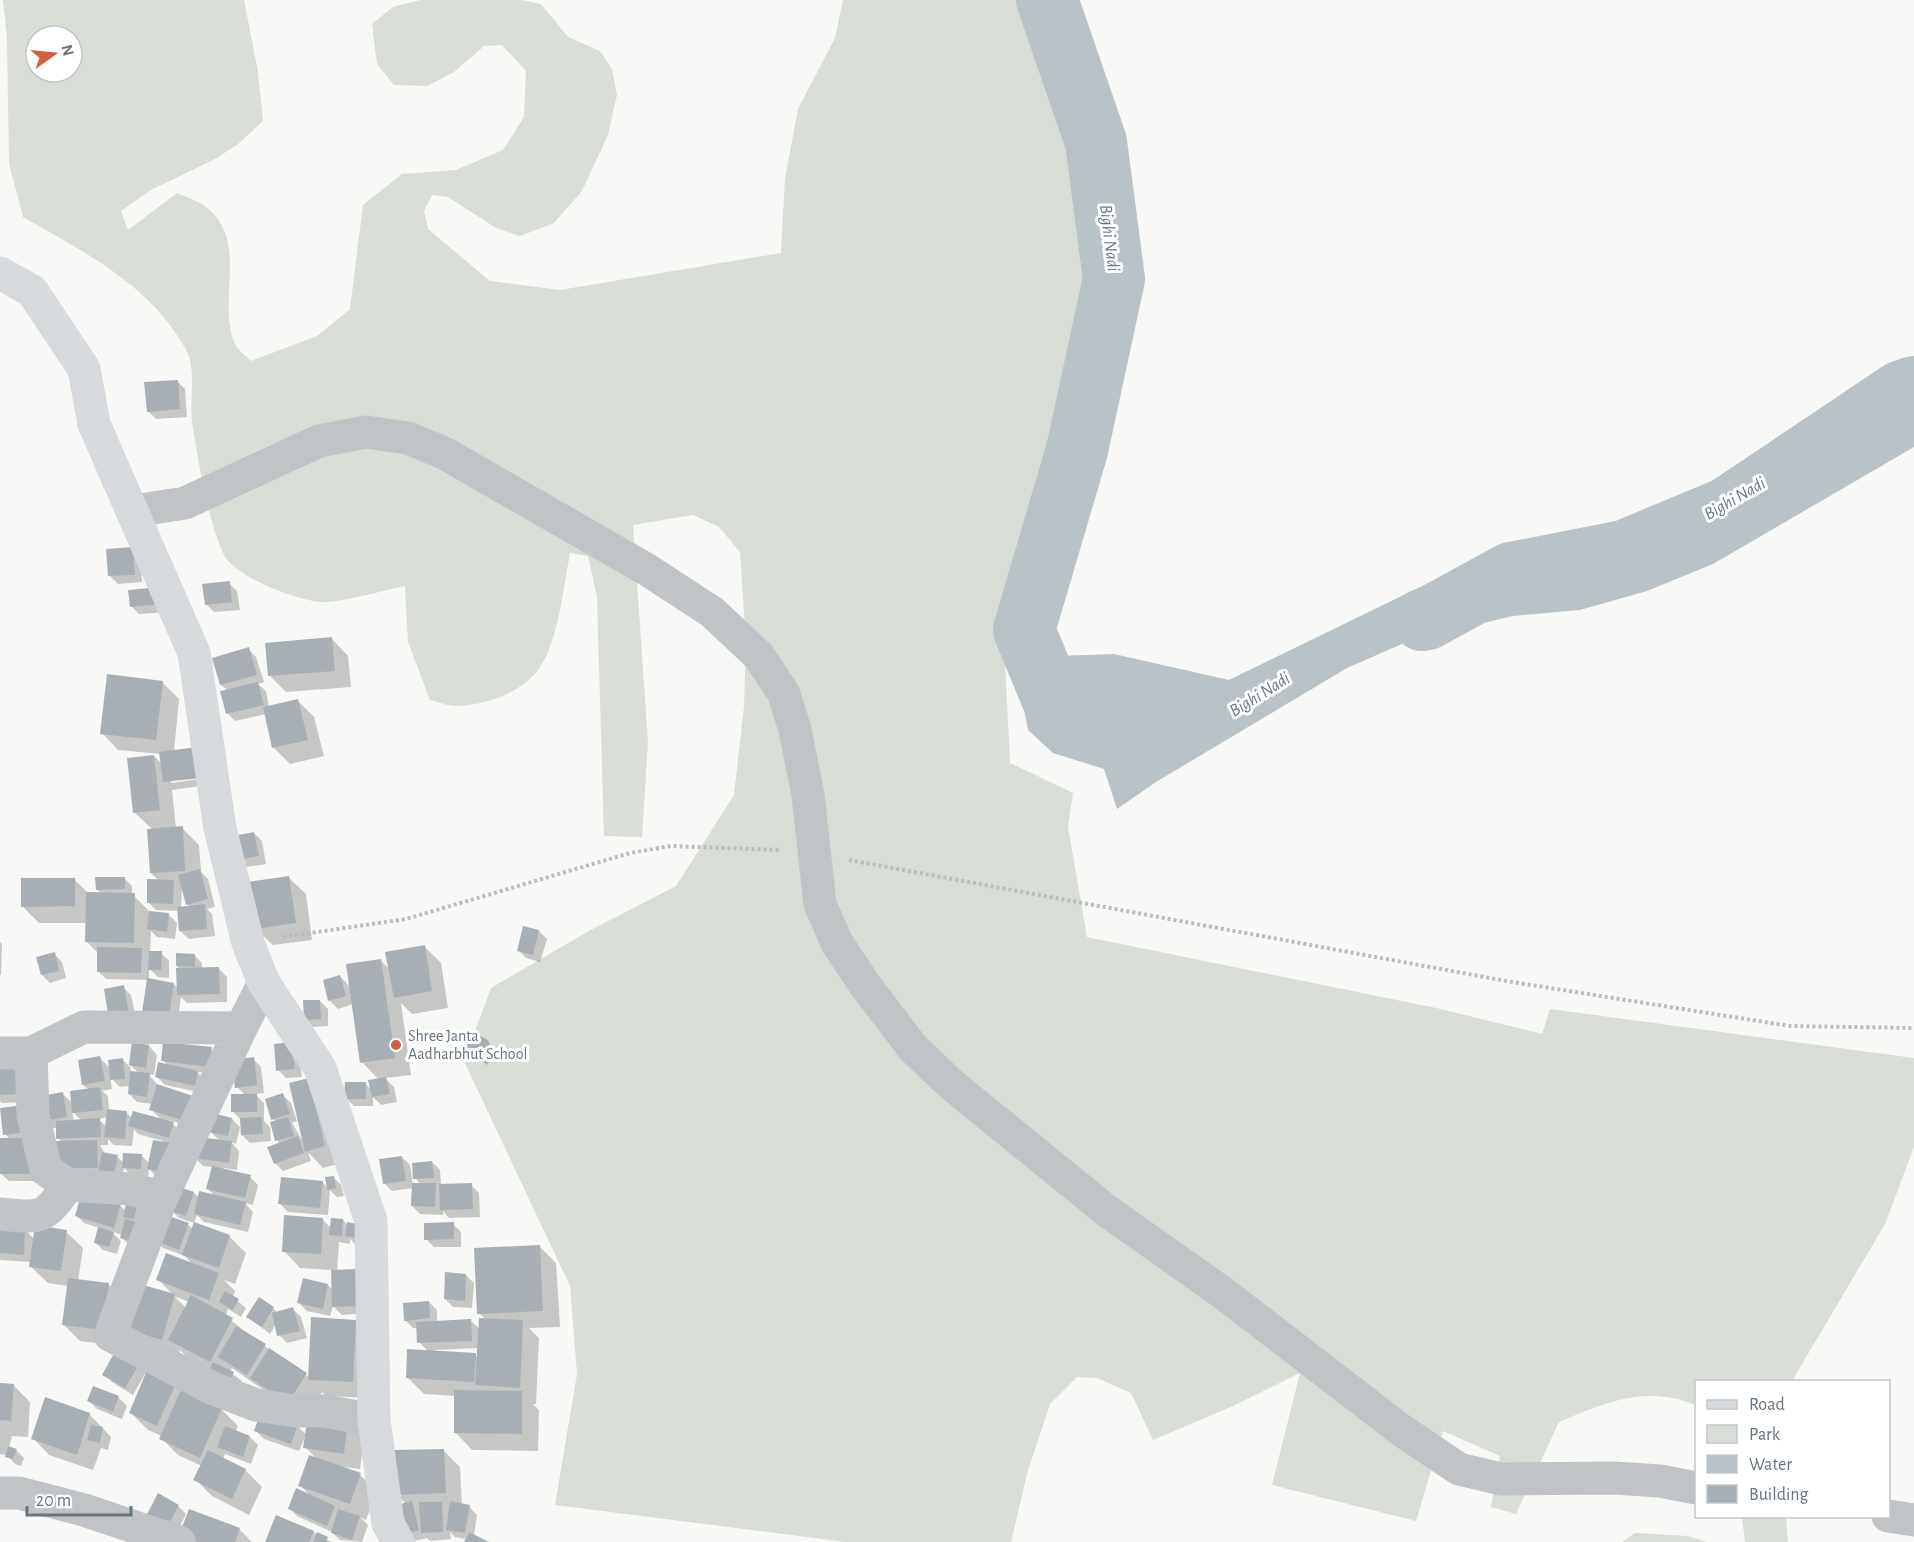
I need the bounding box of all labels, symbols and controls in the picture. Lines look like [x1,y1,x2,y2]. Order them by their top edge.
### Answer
north arrow [24,24,84,84]
text: N [58,43,77,58]
water label: Bighi Nadi [1096,204,1122,273]
water label: Bighi Nadi [1701,474,1769,524]
water label: Bighi Nadi [1227,670,1293,720]
place label: Shree Janta Aadharbhut School [408,1028,527,1062]
marker: Shree Janta Aadharbhut School [389,1038,403,1052]
legend [1695,1380,1890,1518]
text: Road [1749,1396,1785,1414]
text: Park [1749,1426,1781,1444]
text: Water [1749,1456,1792,1474]
scale bar [27,1479,130,1517]
text: Building [1749,1486,1809,1504]
text: 20 m [36,1492,71,1510]

